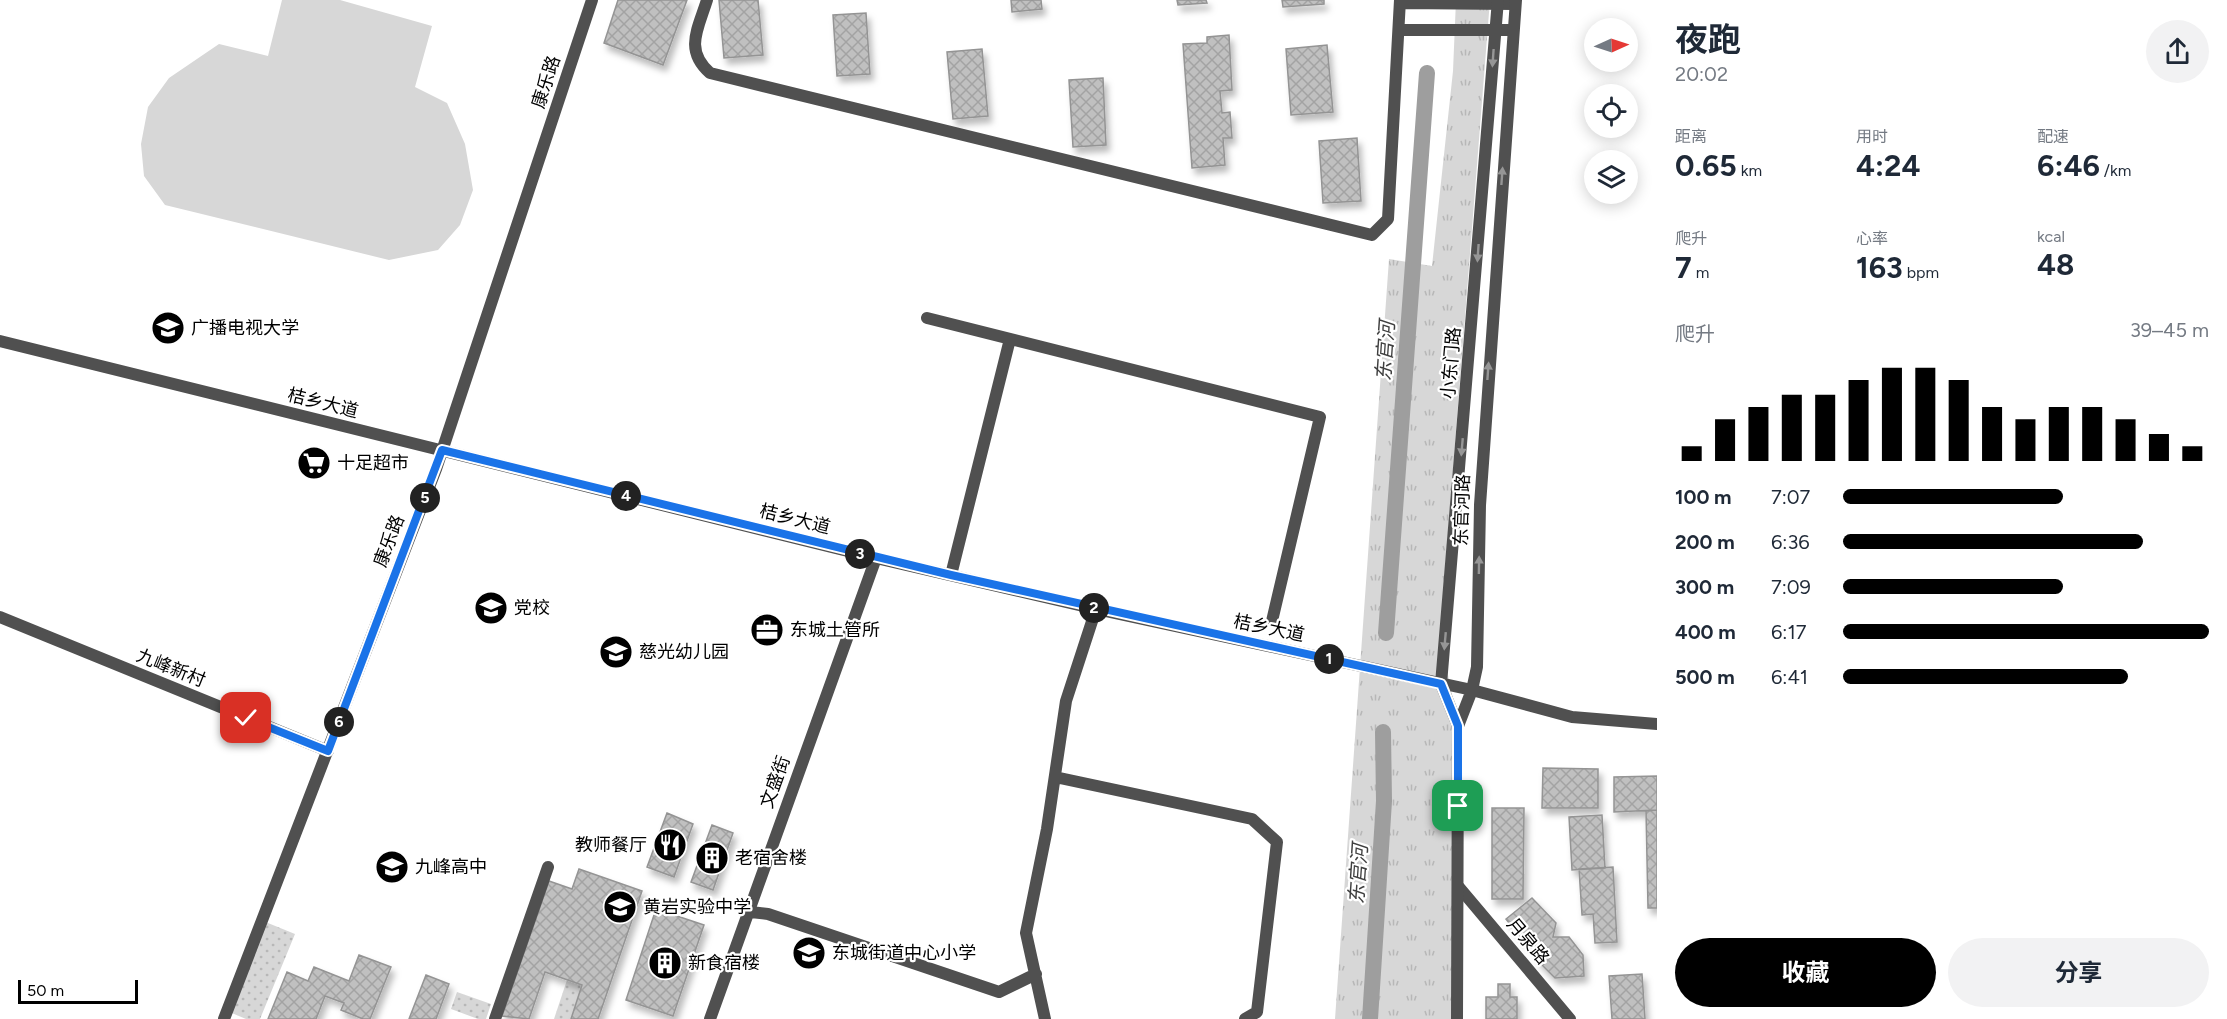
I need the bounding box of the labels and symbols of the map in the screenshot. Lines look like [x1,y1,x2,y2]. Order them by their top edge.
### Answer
north arrow [1584,18,1638,72]
one-way arrow [1488,49,1498,68]
street label: 康乐路 [527,53,565,111]
one-way arrow [1498,167,1507,186]
one-way arrow [1473,243,1483,262]
school or university icon: 广播电视大学 [150,310,186,346]
water label: 东官河 [1371,316,1399,382]
place label: 广播电视大学 [191,317,299,339]
street label: 小东门路 [1437,326,1465,400]
one-way arrow [1483,361,1493,380]
street label: 桔乡大道 [285,384,361,422]
one-way arrow [1457,438,1467,457]
supermarket icon: 十足超市 [296,445,332,481]
place label: 十足超市 [337,452,409,474]
street label: 东官河路 [1450,474,1474,546]
pin: 4 [611,481,641,511]
pin: 5 [410,483,440,513]
street label: 桔乡大道 [757,500,833,538]
street label: 康乐路 [369,512,409,570]
pin: 3 [845,539,875,569]
one-way arrow [1474,556,1483,575]
school or university icon: 党校 [473,590,509,626]
pin: 2 [1079,593,1109,623]
place label: 党校 [514,597,550,619]
street label: 桔乡大道 [1231,610,1307,646]
office icon: 东城土管所 [749,612,785,648]
place label: 东城土管所 [790,619,880,641]
one-way arrow [1440,632,1450,651]
school or university icon: 慈光幼儿园 [598,634,634,670]
place label: 慈光幼儿园 [639,641,729,663]
street label: 九峰新村 [134,644,208,692]
pin: 1 [1314,644,1344,674]
pin [220,692,271,743]
pin: 6 [324,707,354,737]
street label: 文盛街 [755,753,795,811]
pin [1432,780,1483,831]
restaurant icon: 教师餐厅 [652,827,688,863]
place label: 教师餐厅 [575,834,647,856]
water label: 东官河 [1344,839,1372,905]
building icon: 老宿舍楼 [694,840,730,876]
place label: 老宿舍楼 [735,847,807,869]
school or university icon: 九峰高中 [374,849,410,885]
place label: 九峰高中 [415,856,487,878]
school or university icon: 黄岩实验中学 [602,889,638,925]
place label: 黄岩实验中学 [643,896,751,918]
street label: 月泉路 [1502,913,1554,969]
school or university icon: 东城街道中心小学 [791,935,827,971]
place label: 东城街道中心小学 [832,942,976,964]
building icon: 新食宿楼 [647,945,683,981]
place label: 新食宿楼 [688,952,760,974]
scale bar [18,977,138,1004]

